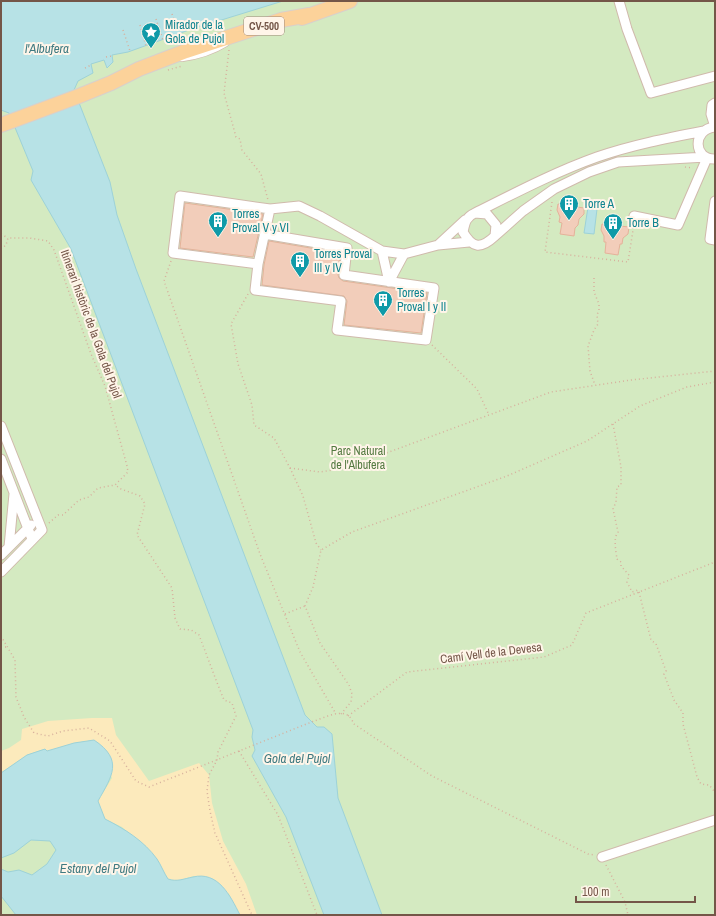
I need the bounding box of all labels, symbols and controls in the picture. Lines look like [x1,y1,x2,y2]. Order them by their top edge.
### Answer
place label: Mirador de la Gola de Pujol [165,17,224,47]
road number: CV-500 [244,17,284,35]
place icon: Mirador de la Gola de Pujol [140,21,162,49]
water label: l'Albufera [25,40,69,57]
building icon: Torre A [558,193,580,221]
place label: Torre A [583,196,615,212]
place label: Torres Proval V y VI [232,206,289,236]
building icon: Torres Proval V y VI [207,210,229,238]
building icon: Torre B [602,212,624,240]
place label: Torre B [627,215,659,231]
place label: Torres Proval III y IV [314,246,372,276]
street label: Itinerari històric de la Gola del Pujol [57,247,125,401]
building icon: Torres Proval III y IV [289,250,311,278]
place label: Torres Proval I y II [397,285,446,315]
building icon: Torres Proval I y II [372,289,394,317]
park label: Parc Natural de l'Albufera [331,443,386,473]
street label: Camí Vell de la Devesa [439,639,543,667]
water label: Gola del Pujol [264,750,331,767]
water label: Estany del Pujol [60,860,137,877]
scale bar [576,878,695,904]
text: 100 m [582,884,609,900]

